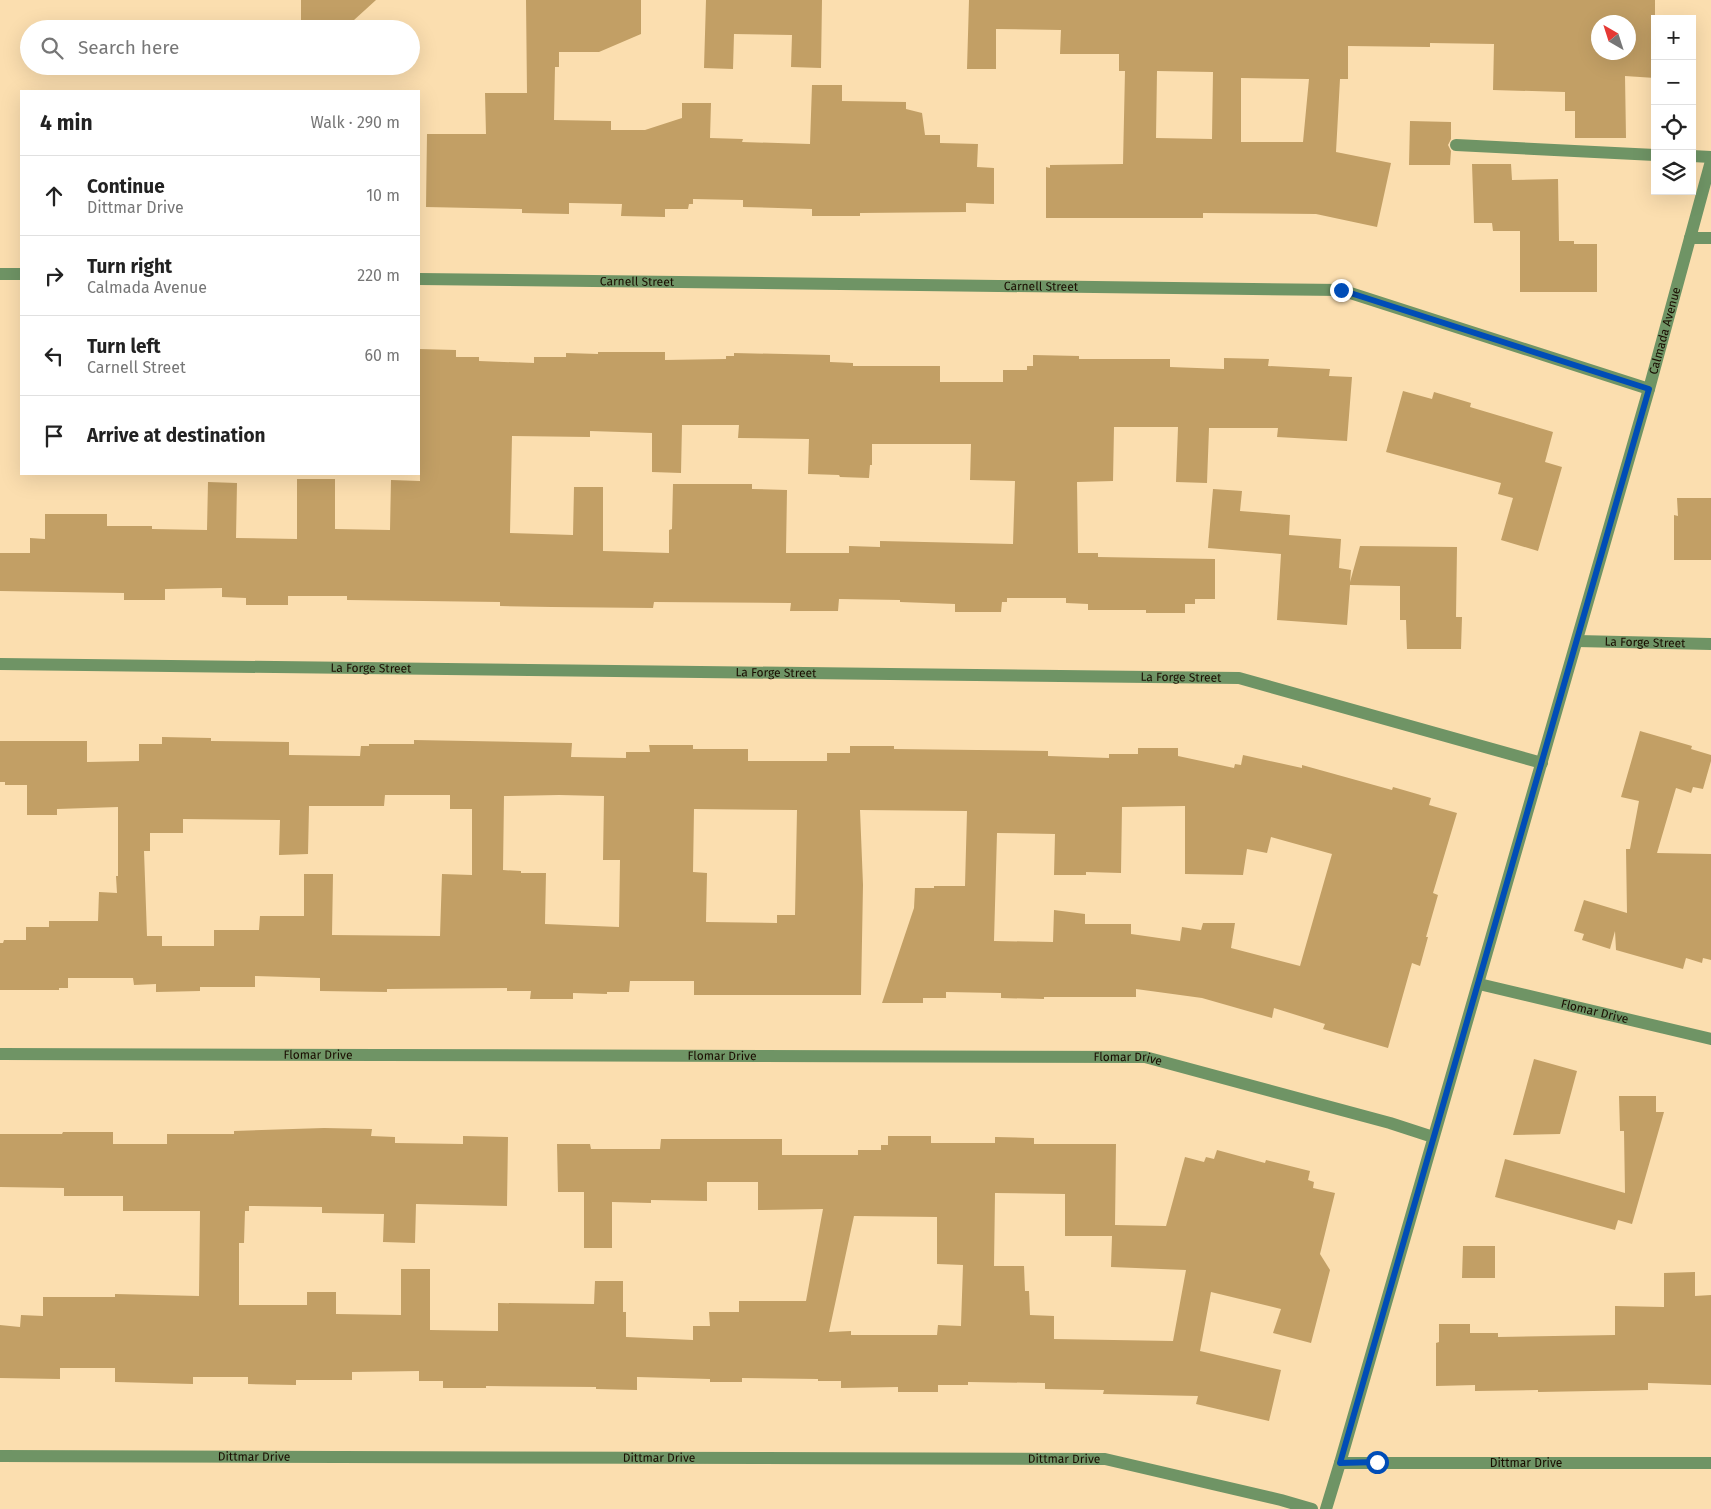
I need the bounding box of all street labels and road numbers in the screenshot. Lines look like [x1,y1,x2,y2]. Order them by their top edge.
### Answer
street label: Carnell Street [600,274,675,289]
street label: Carnell Street [1004,279,1079,294]
street label: Calmada Avenue [1646,285,1683,376]
street label: La Forge Street [1604,635,1686,650]
street label: La Forge Street [330,661,412,676]
street label: La Forge Street [735,665,817,680]
street label: La Forge Street [1140,670,1222,685]
street label: Flomar Drive [1560,997,1630,1026]
street label: Flomar Drive [283,1048,353,1062]
street label: Flomar Drive [687,1049,757,1063]
street label: Flomar Drive [1093,1050,1164,1068]
street label: Dittmar Drive [218,1450,290,1464]
street label: Dittmar Drive [623,1451,695,1465]
street label: Dittmar Drive [1028,1452,1100,1466]
street label: Dittmar Drive [1490,1456,1562,1470]

